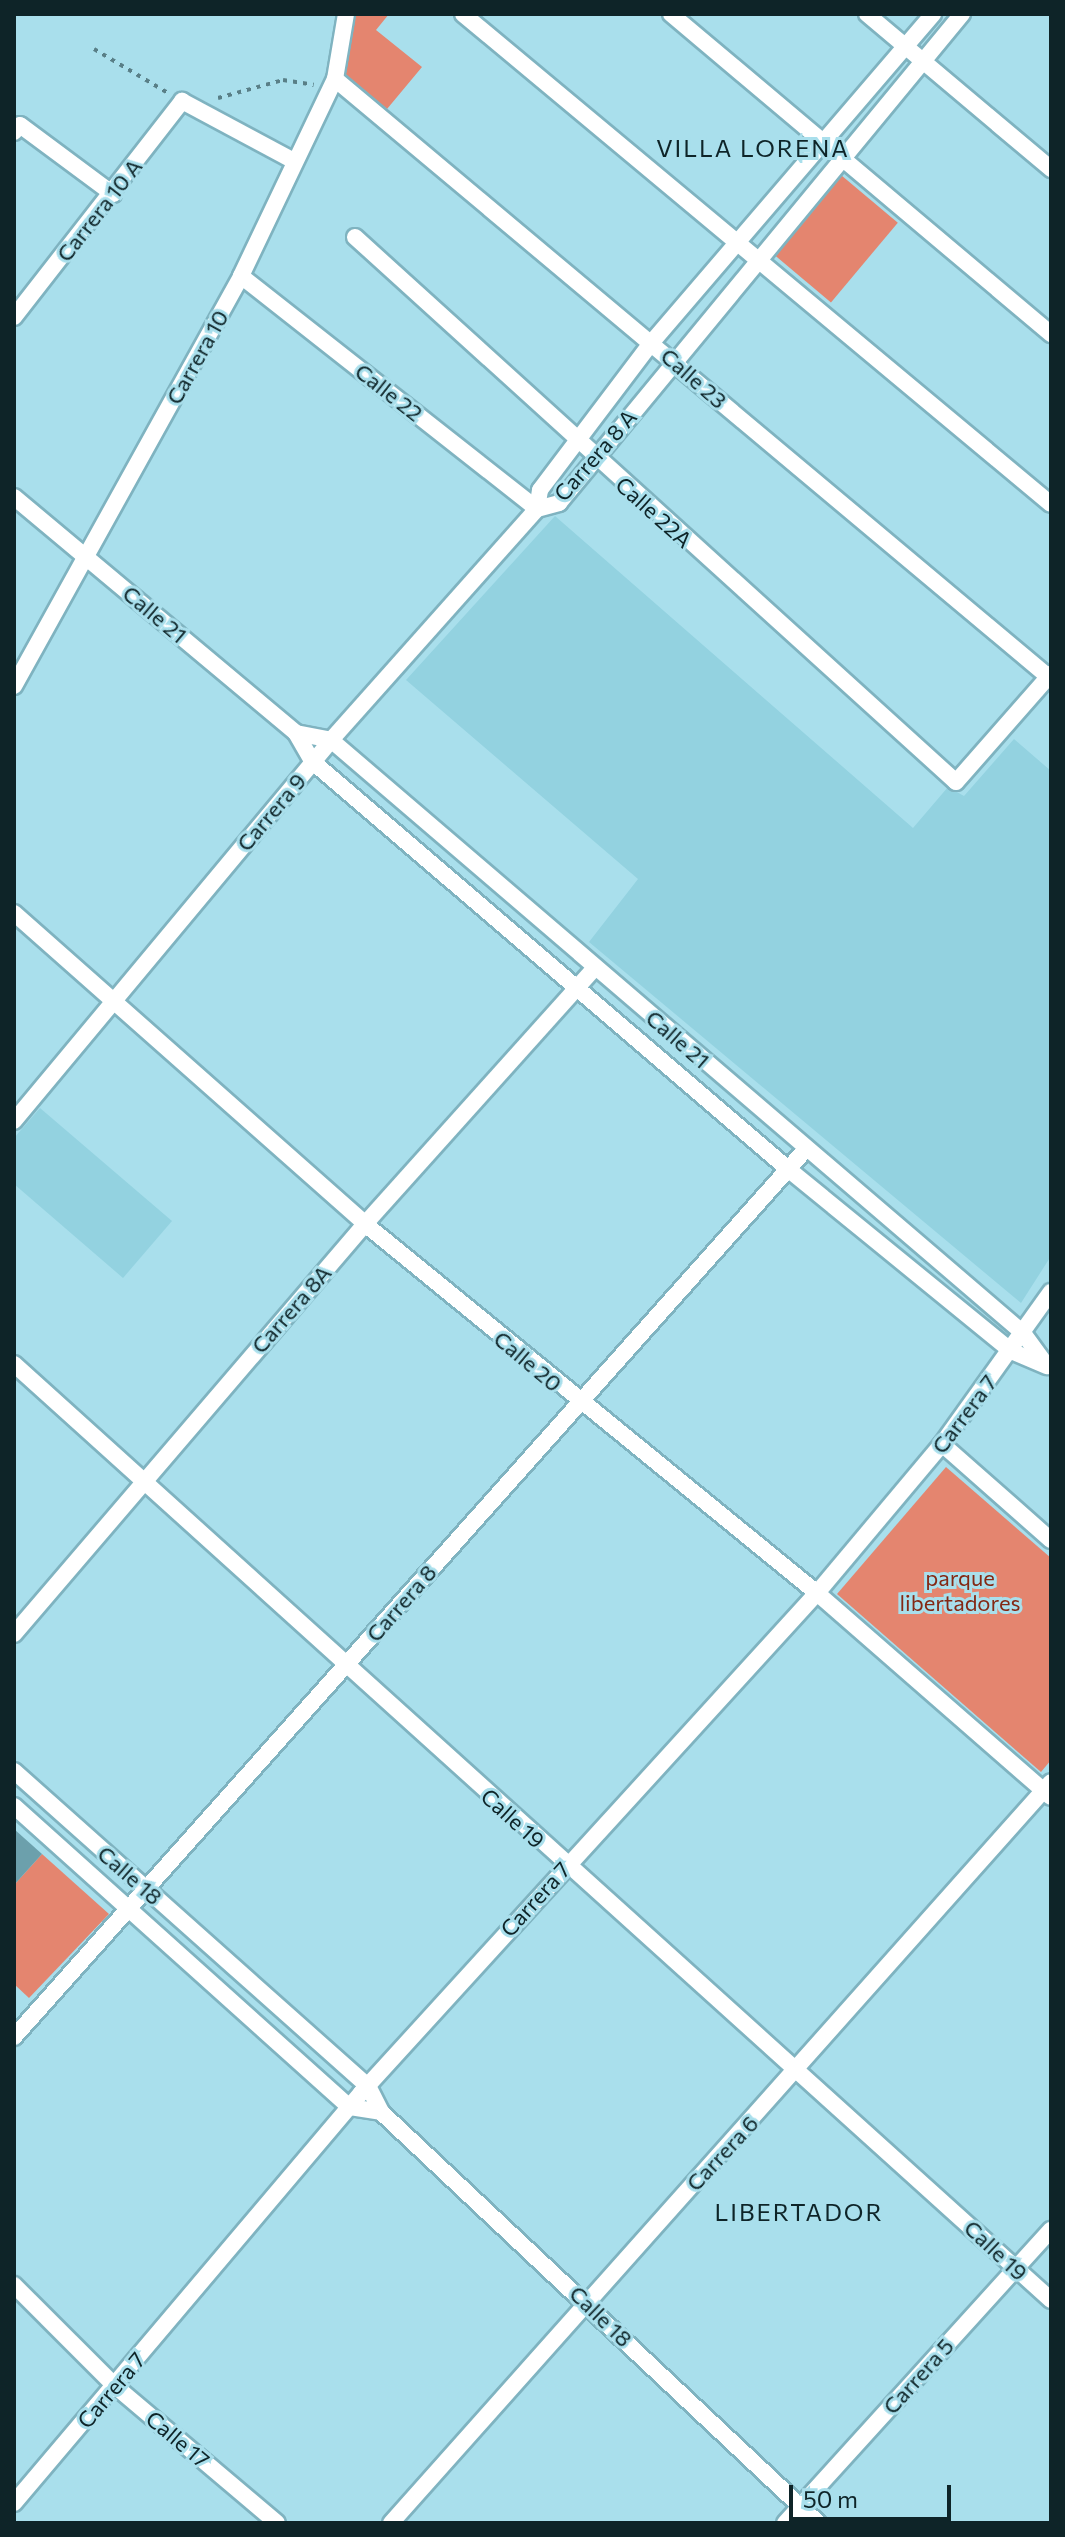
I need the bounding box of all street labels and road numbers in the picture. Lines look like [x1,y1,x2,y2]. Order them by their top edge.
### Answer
street label: Carrera 10 A [51,153,147,267]
street label: Carrera 10 [160,305,234,409]
street label: Calle 23 [656,342,732,414]
street label: Calle 22 [350,358,428,426]
street label: Carrera 8 A [548,404,642,506]
street label: Calle 22A [611,471,697,553]
street label: Calle 21 [118,580,192,648]
street label: Carrera 9 [231,768,311,856]
street label: Calle 21 [641,1004,715,1074]
street label: Carrera 8A [246,1260,336,1358]
street label: Calle 20 [489,1325,567,1397]
street label: Carrera 7 [926,1370,1002,1458]
street label: Carrera 8 [361,1559,441,1647]
street label: Calle 19 [476,1783,550,1853]
street label: Calle 18 [93,1840,167,1910]
street label: Carrera 7 [495,1856,575,1942]
street label: Carrera 6 [681,2110,763,2196]
street label: Calle 19 [959,2214,1033,2286]
street label: Calle 18 [564,2280,638,2352]
street label: Carrera 5 [877,2333,959,2419]
street label: Carrera 7 [72,2347,150,2433]
street label: Calle 17 [141,2405,215,2473]

